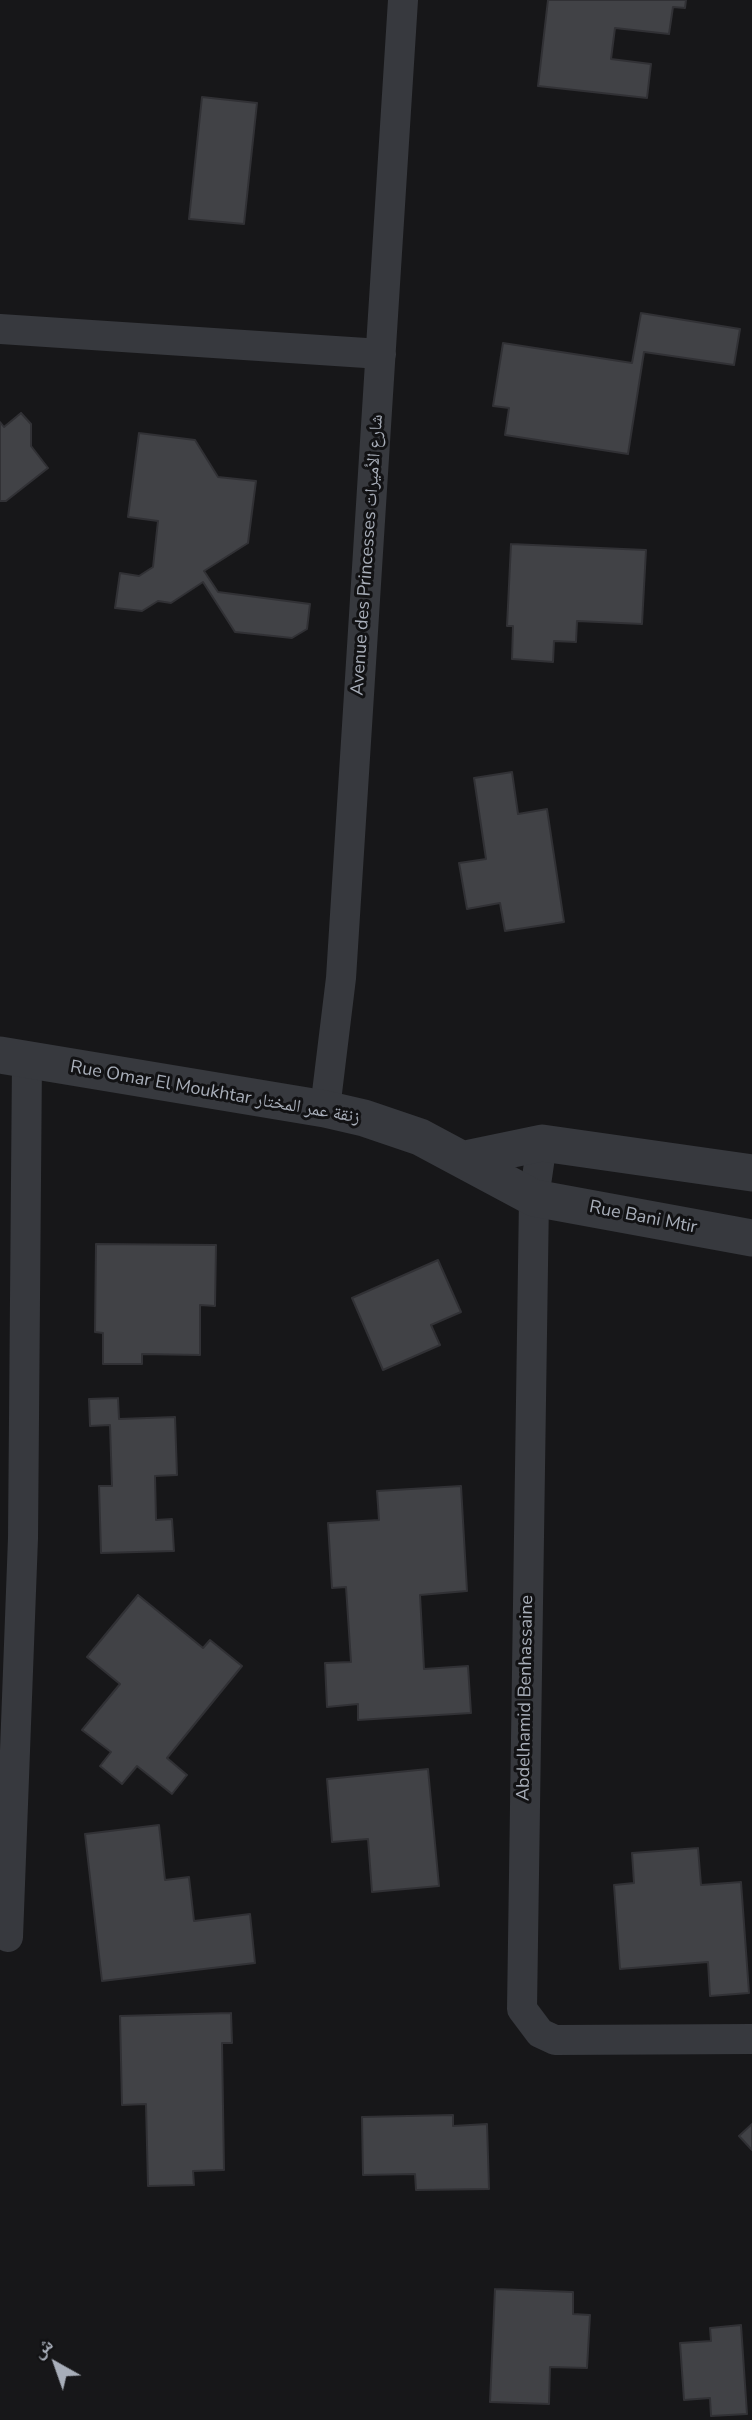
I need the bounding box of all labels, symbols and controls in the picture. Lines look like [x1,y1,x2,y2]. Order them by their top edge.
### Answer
street label: Avenue des Princesses شارع الأميرات [347,414,389,696]
street label: Rue Omar El Moukhtar زنقة عمر المختار [68,1057,362,1129]
street label: Rue Bani Mtir [587,1197,699,1239]
street label: Abdelhamid Benhassaine [513,1595,539,1801]
north arrow [21,2329,91,2399]
text: ش [26,2331,59,2364]

